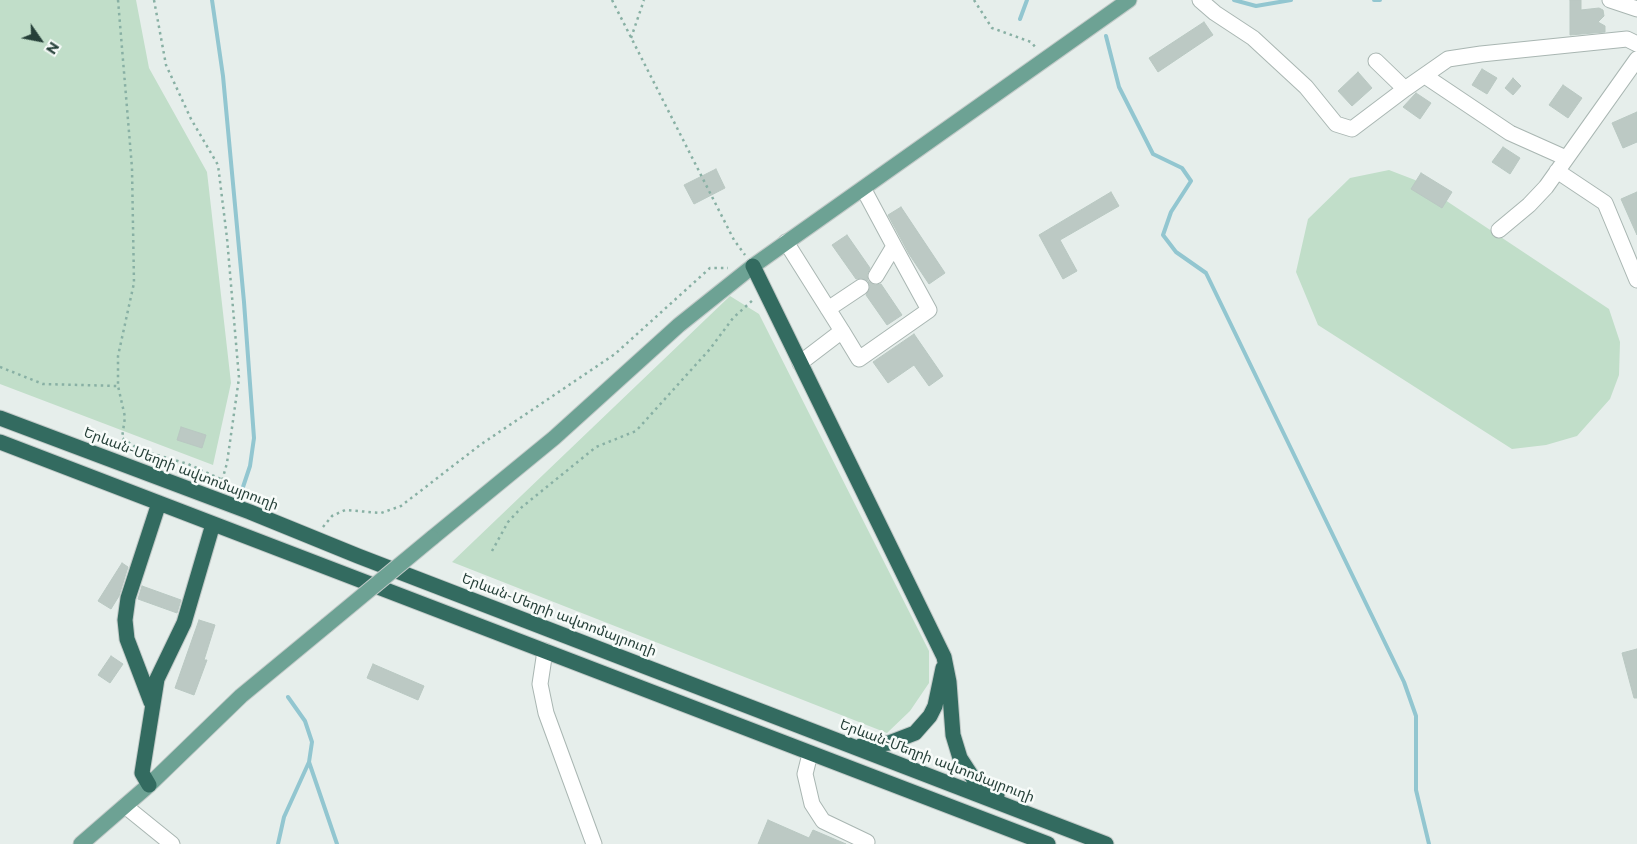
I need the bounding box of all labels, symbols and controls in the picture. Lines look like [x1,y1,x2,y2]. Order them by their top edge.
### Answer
north arrow [15,15,65,65]
text: N [42,39,63,58]
street label: Երևան-Մեղրի ավտոմայրուղի [81,424,281,514]
street label: Երևան-Մեղրի ավտոմայրուղի [459,570,659,660]
street label: Երևան-Մեղրի ավտոմայրուղի [837,716,1037,806]

